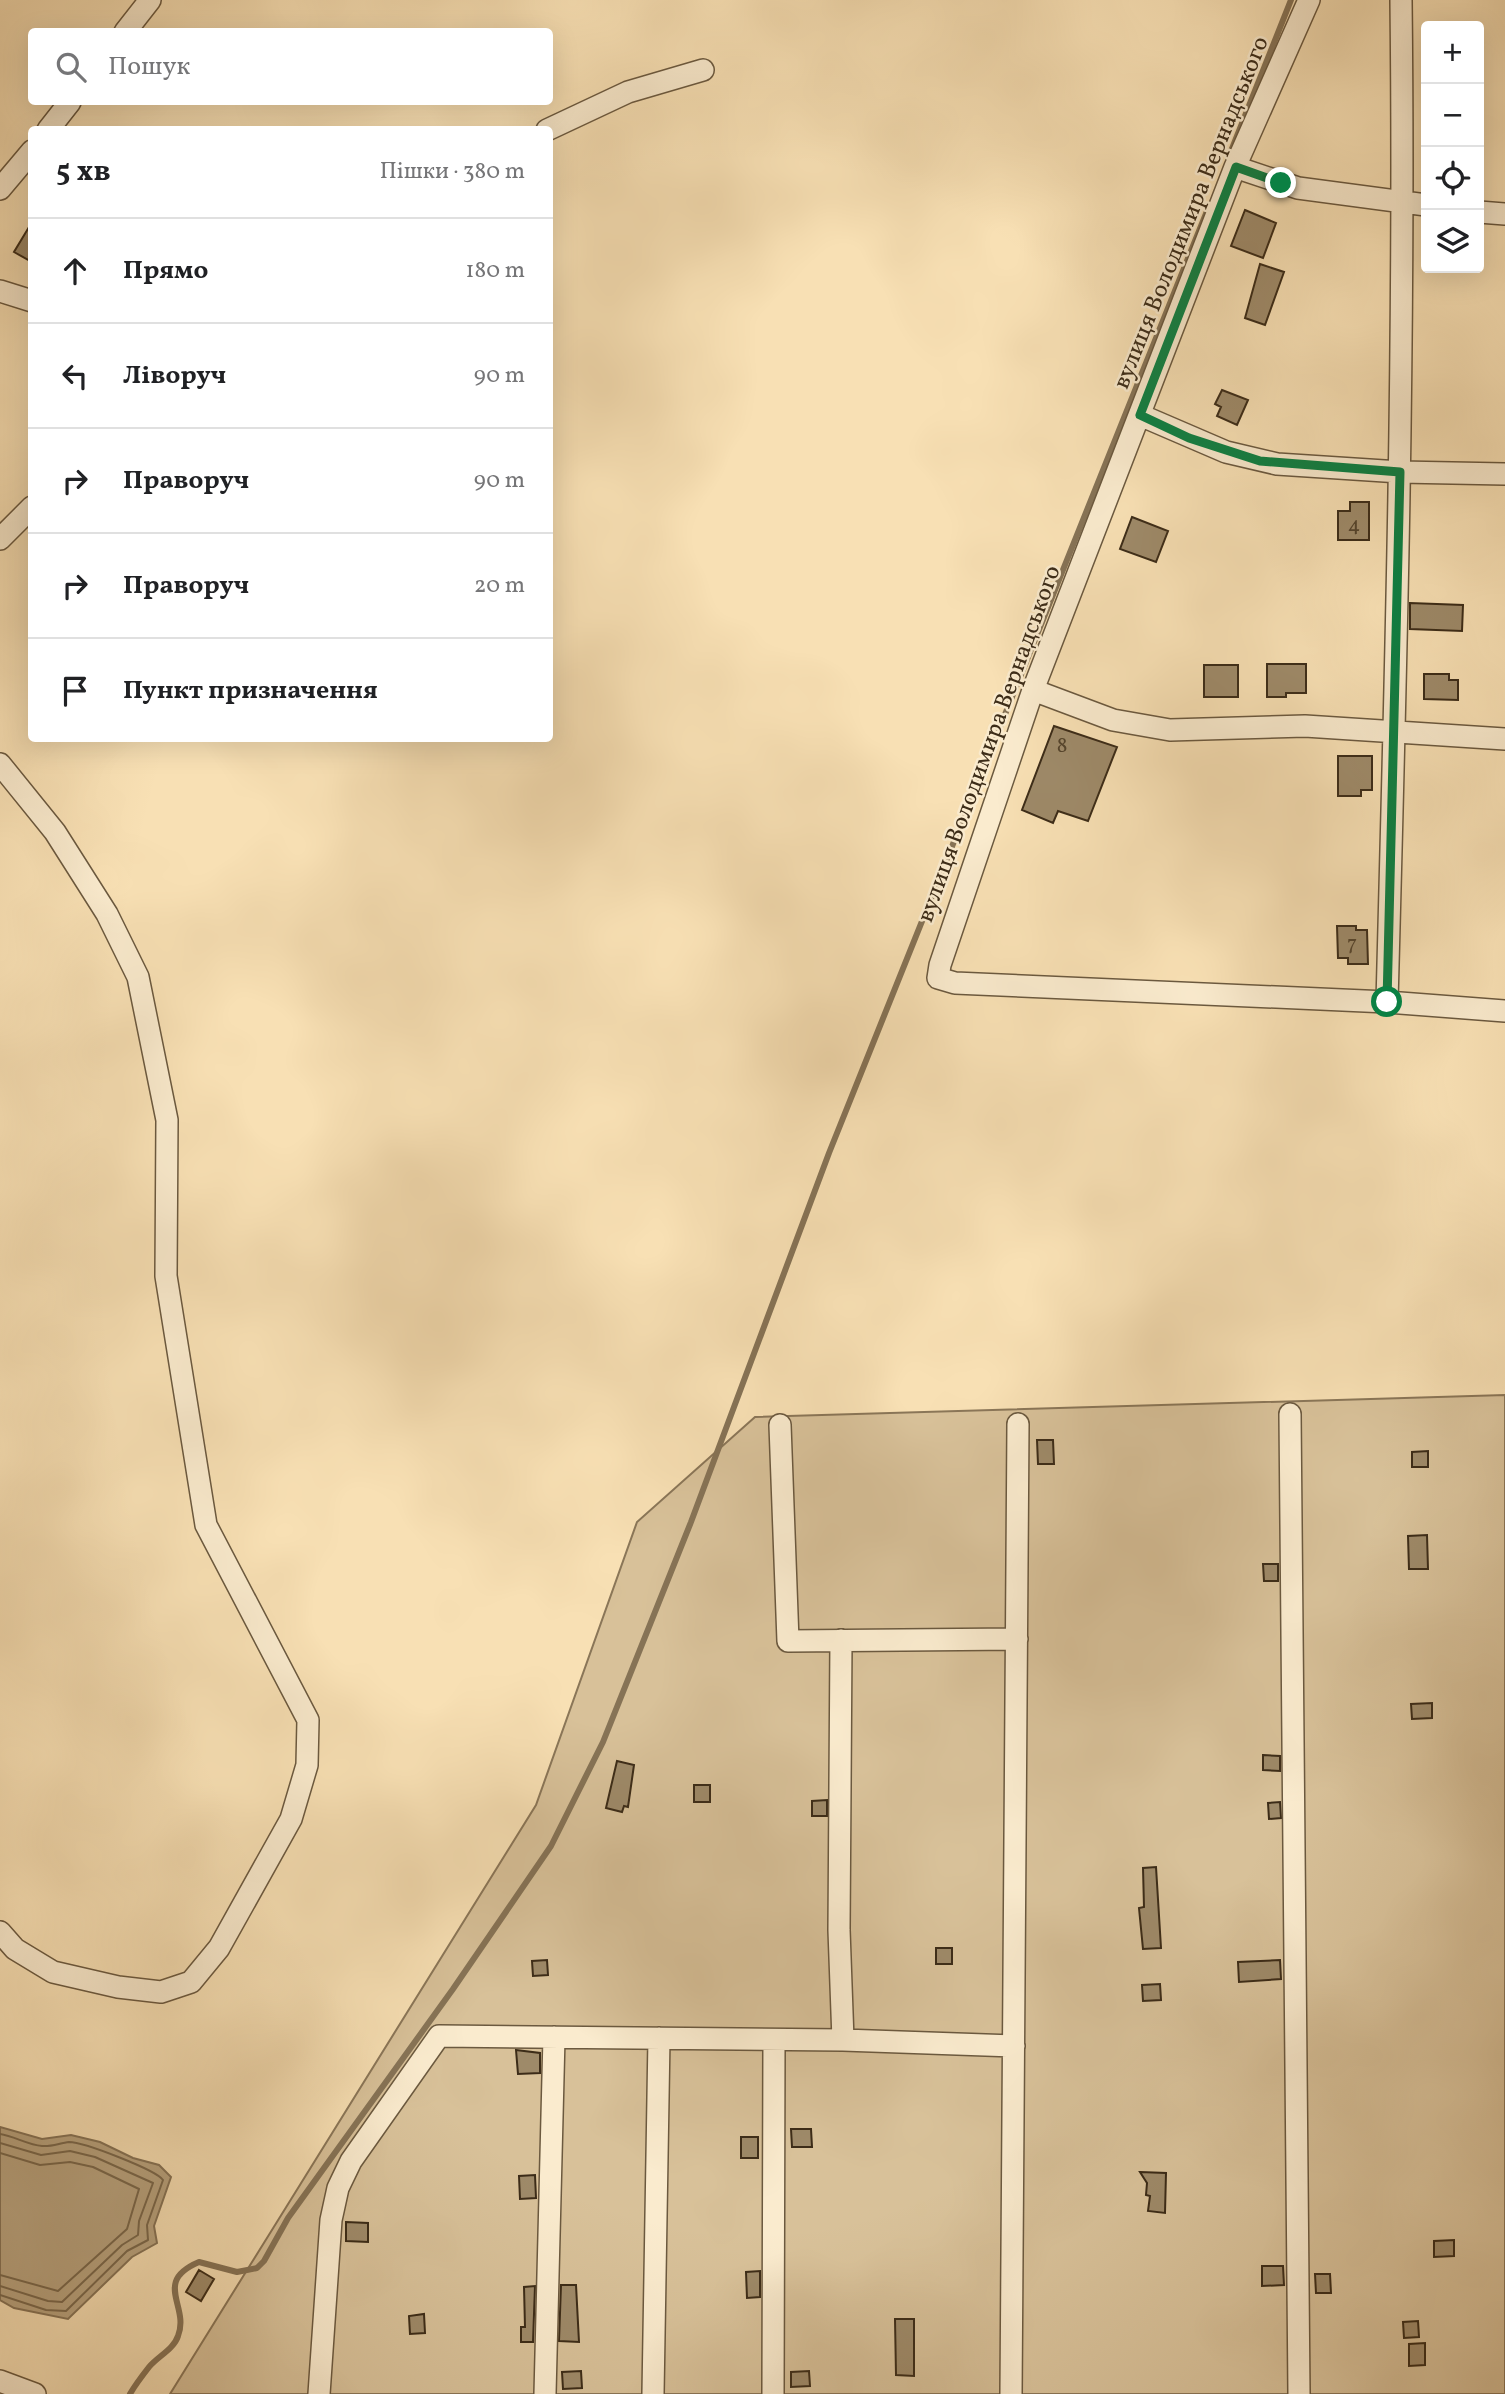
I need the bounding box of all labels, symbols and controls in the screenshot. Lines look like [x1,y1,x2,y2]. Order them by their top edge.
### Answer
map controls [1421,21,1484,273]
button: + [1421,21,1484,84]
search box [28,28,553,105]
street label: вулиця Володимира Вернадського [1106,32,1278,394]
icon: search [52,48,90,86]
text: Пошук [108,49,190,85]
button: − [1421,84,1484,147]
button: locate [1421,147,1484,210]
text: 5 хв [56,151,111,193]
text: Пішки · 380 m [380,156,525,188]
route end [1265,167,1296,198]
button: layers [1421,210,1484,273]
icon: ahead [56,252,94,290]
text: Прямо [123,253,208,289]
text: 180 m [466,255,525,287]
icon: left [56,357,94,395]
text: Ліворуч [123,358,226,394]
text: 90 m [474,360,525,392]
icon: right [56,462,94,500]
text: Праворуч [123,463,249,499]
text: 90 m [474,465,525,497]
house number: 4 [1348,511,1360,540]
street label: вулиця Володимира Вернадського [909,561,1071,927]
icon: right [56,567,94,605]
text: Праворуч [123,568,249,604]
text: 20 m [474,570,525,602]
icon: arrive [56,672,94,710]
text: Пункт призначення [123,673,378,709]
house number: 8 [1057,732,1067,761]
house number: 7 [1347,930,1357,959]
route start [1371,986,1402,1017]

